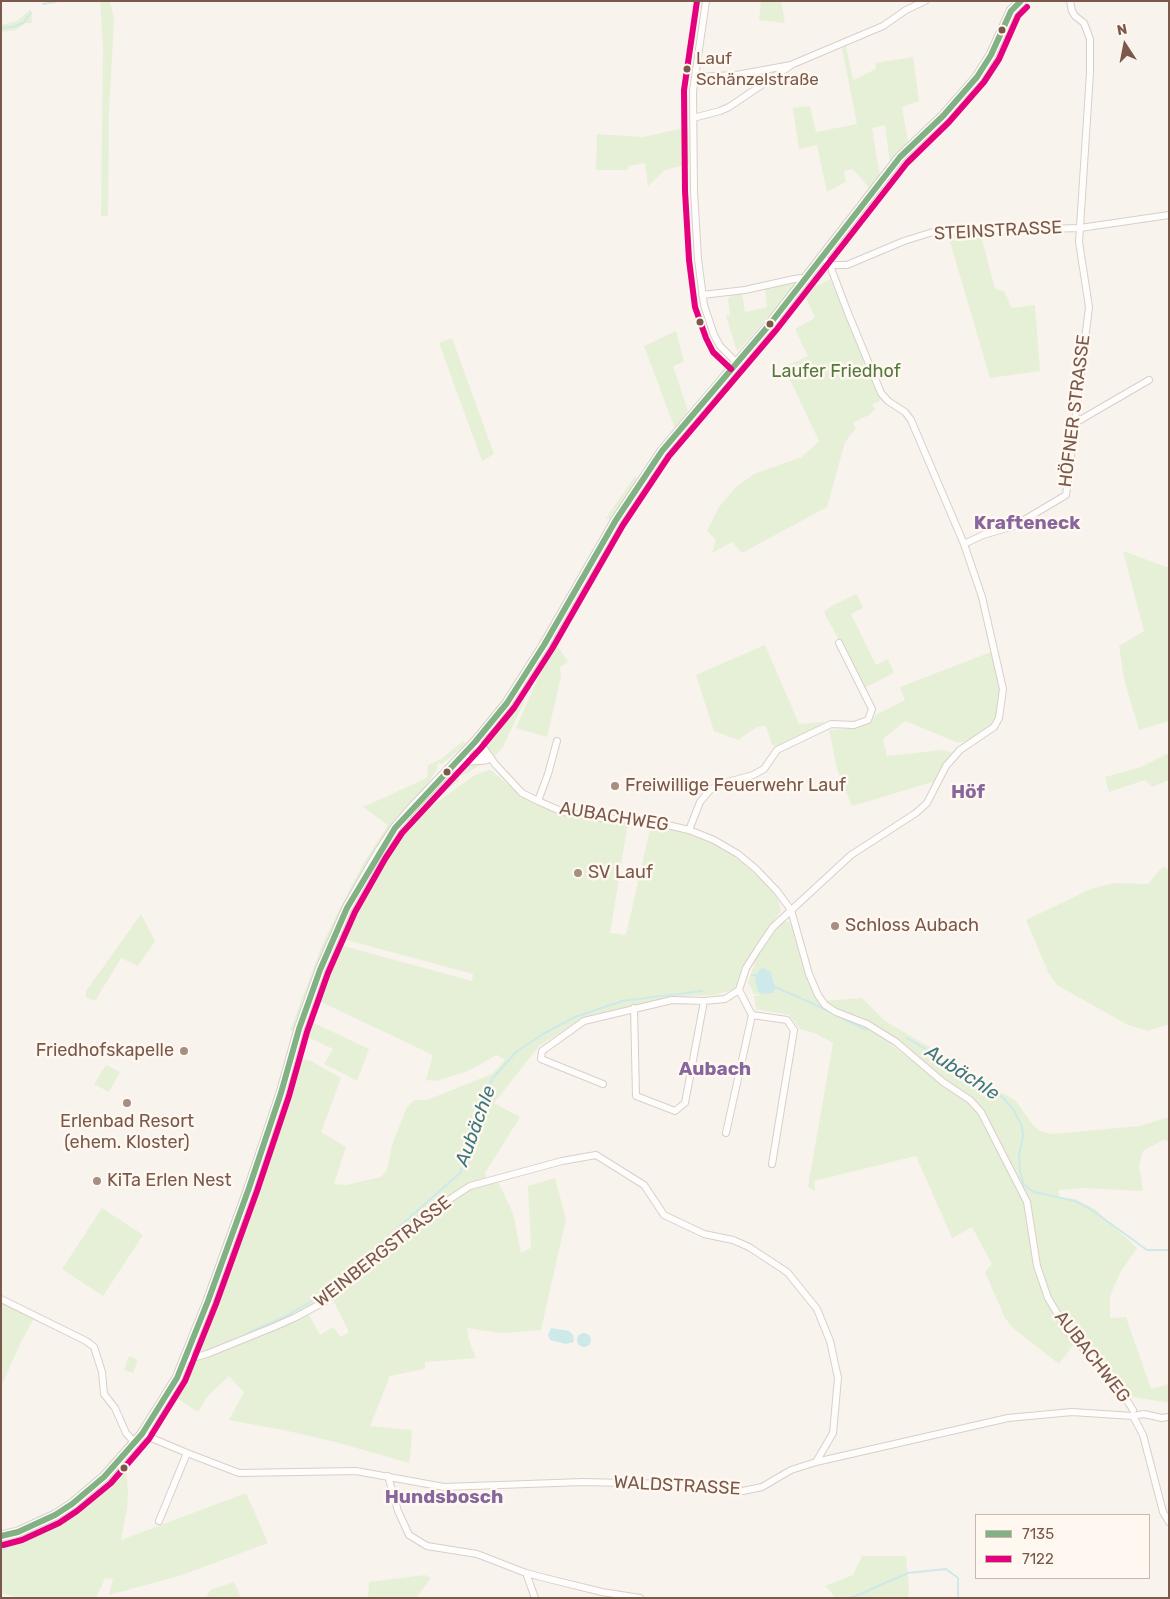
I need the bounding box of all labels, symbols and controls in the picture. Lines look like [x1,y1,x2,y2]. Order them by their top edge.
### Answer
north arrow [1100,20,1150,70]
text: N [1115,20,1129,39]
unlabelled marker [997,25,1007,35]
place label: Lauf Schänzelstraße [696,49,819,89]
marker: Lauf Schänzelstraße [682,64,692,74]
street label: STEINSTRASSE [933,217,1063,245]
unlabelled marker [695,317,705,327]
unlabelled marker [765,319,775,329]
street label: HÖFNER STRASSE [1055,333,1095,489]
park label: Laufer Friedhof [771,361,901,383]
district label: Krafteneck [974,513,1080,535]
unlabelled marker [442,767,452,777]
place label: Freiwillige Feuerwehr Lauf [625,775,846,797]
marker: Freiwillige Feuerwehr Lauf [609,780,621,792]
district label: Höf [951,782,985,804]
street label: AUBACHWEG [558,798,670,836]
place label: SV Lauf [588,862,653,884]
marker: SV Lauf [572,867,584,879]
place label: Schloss Aubach [845,915,979,937]
marker: Schloss Aubach [829,920,841,932]
place label: Friedhofskapelle [36,1040,174,1062]
water label: Aubächle [921,1041,1003,1105]
marker: Friedhofskapelle [178,1045,190,1057]
district label: Aubach [679,1059,751,1081]
water label: Aubächle [451,1083,501,1169]
marker: Erlenbad Resort (ehem. Kloster) [121,1097,133,1109]
place label: Erlenbad Resort (ehem. Kloster) [60,1111,194,1154]
place label: KiTa Erlen Nest [107,1170,232,1192]
marker: KiTa Erlen Nest [91,1175,103,1187]
street label: WEINBERGSTRASSE [310,1192,456,1312]
street label: AUBACHWEG [1049,1307,1135,1407]
unlabelled marker [119,1463,129,1473]
street label: WALDSTRASSE [613,1472,741,1500]
district label: Hundsbosch [385,1487,503,1509]
legend [975,1514,1150,1579]
text: 7135 [1022,1525,1054,1543]
text: 7122 [1022,1550,1054,1568]

